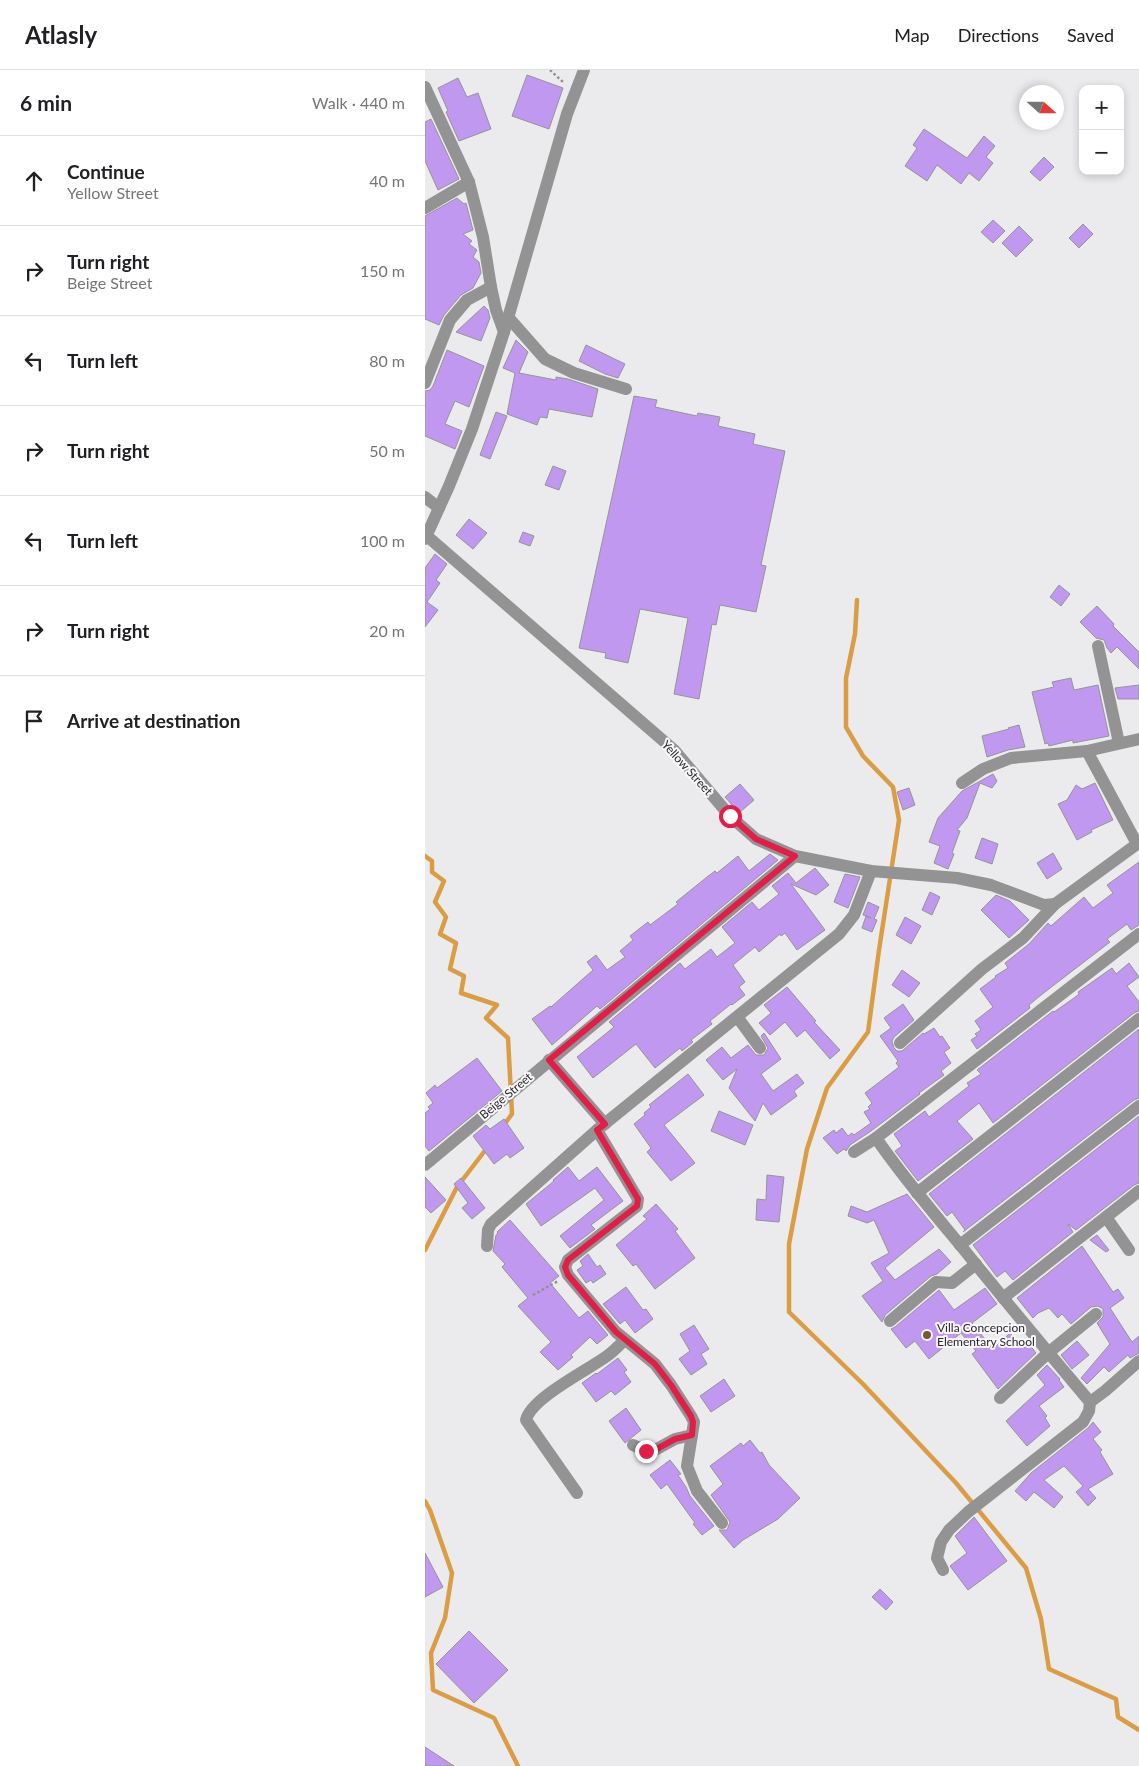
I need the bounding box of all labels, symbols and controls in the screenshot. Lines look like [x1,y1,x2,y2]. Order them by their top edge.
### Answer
text: Atlasly [25,20,97,49]
text: Map [894,24,930,46]
text: Directions [958,24,1039,46]
text: Saved [1067,24,1114,46]
north arrow [1019,85,1064,130]
map controls [1079,85,1124,175]
button: + [1079,85,1124,130]
text: 6 min [20,90,72,115]
text: Walk · 440 m [312,93,405,112]
button: − [1079,130,1124,175]
text: Continue [67,160,145,183]
icon: ahead [20,167,48,195]
text: 40 m [369,171,405,190]
text: Yellow Street [67,183,159,202]
text: Turn right [67,250,149,273]
icon: right [20,257,48,285]
text: 150 m [360,261,405,280]
text: Beige Street [67,273,152,292]
icon: left [20,347,48,375]
text: Turn left [67,349,138,372]
text: 80 m [369,351,405,370]
icon: right [20,437,48,465]
text: Turn right [67,439,149,462]
text: 50 m [369,441,405,460]
icon: left [20,527,48,555]
text: Turn left [67,529,138,552]
text: 100 m [360,531,405,550]
icon: right [20,617,48,645]
text: Turn right [67,619,149,642]
text: 20 m [369,621,405,640]
icon: arrive [20,707,48,735]
text: Arrive at destination [67,709,240,732]
street label: Yellow Street [659,737,716,799]
route start [719,805,742,828]
street label: Beige Street [476,1069,536,1122]
place label: Villa Concepcion Elementary School [937,1320,1035,1349]
marker: Villa Concepcion Elementary School [921,1329,933,1341]
route end [635,1440,658,1463]

